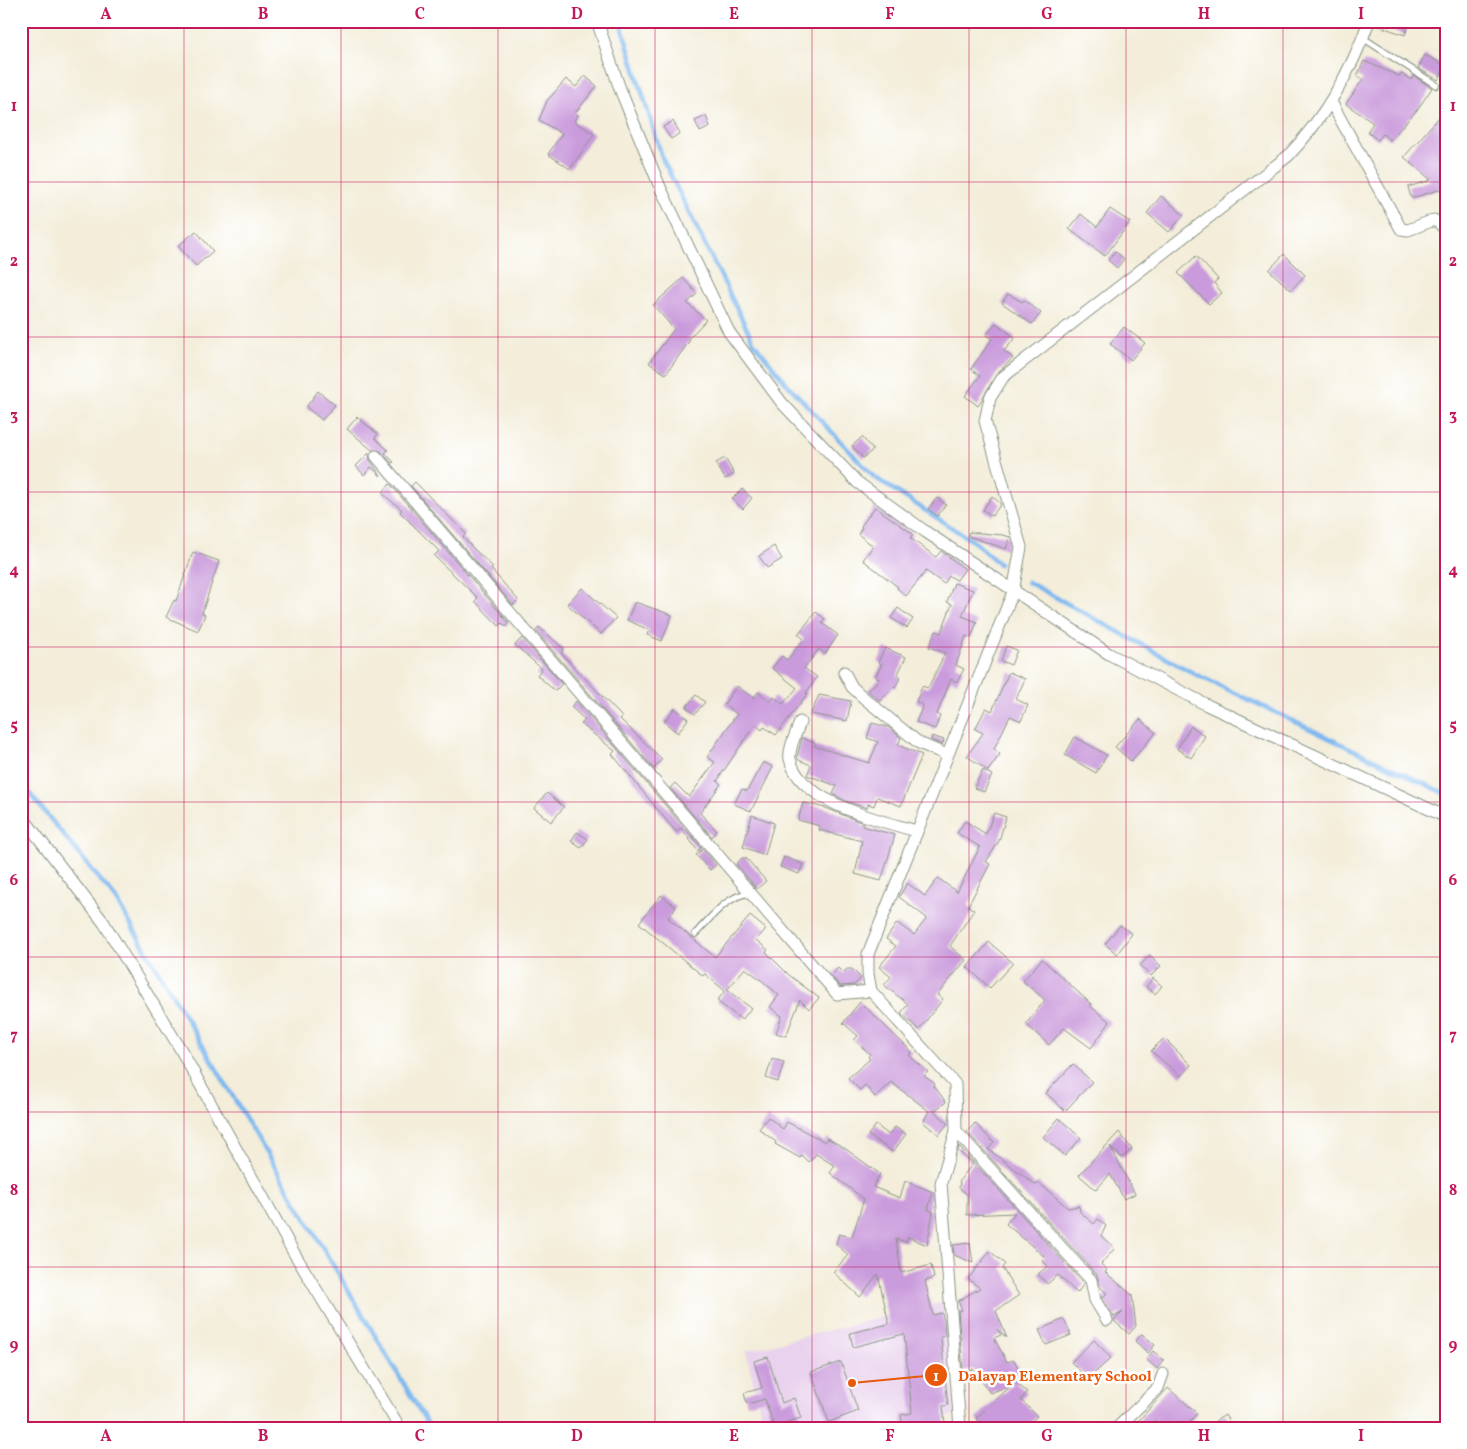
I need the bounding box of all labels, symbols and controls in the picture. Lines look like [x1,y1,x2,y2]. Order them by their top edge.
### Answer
text: A [100,4,112,26]
text: B [258,4,269,26]
text: C [415,4,425,26]
text: D [571,4,583,26]
text: E [729,4,739,26]
text: F [885,4,895,26]
text: G [1041,4,1053,26]
text: H [1198,4,1210,26]
text: I [1358,4,1364,26]
text: 1 [11,96,17,118]
text: 1 [1450,96,1456,118]
text: 2 [10,251,18,273]
text: 2 [1449,251,1457,273]
text: 3 [10,405,18,427]
text: 3 [1449,405,1457,427]
text: 4 [9,560,19,582]
text: 4 [1448,560,1458,582]
text: 5 [10,715,18,737]
text: 5 [1449,715,1457,737]
text: 6 [10,870,19,892]
text: 6 [1449,870,1458,892]
text: 7 [10,1025,18,1047]
text: 7 [1449,1025,1457,1047]
text: 8 [10,1180,18,1202]
text: 8 [1449,1180,1457,1202]
text: 9 [10,1335,19,1357]
text: 9 [1449,1335,1458,1357]
callout: Dalayap Elementary School [923,1360,1162,1390]
text: 1 [933,1367,939,1388]
text: Dalayap Elementary School [958,1367,1152,1388]
text: A [100,1426,112,1448]
text: B [258,1426,269,1448]
text: C [415,1426,425,1448]
text: D [571,1426,583,1448]
text: E [729,1426,739,1448]
text: F [885,1426,895,1448]
text: G [1041,1426,1053,1448]
text: H [1198,1426,1210,1448]
text: I [1358,1426,1364,1448]

